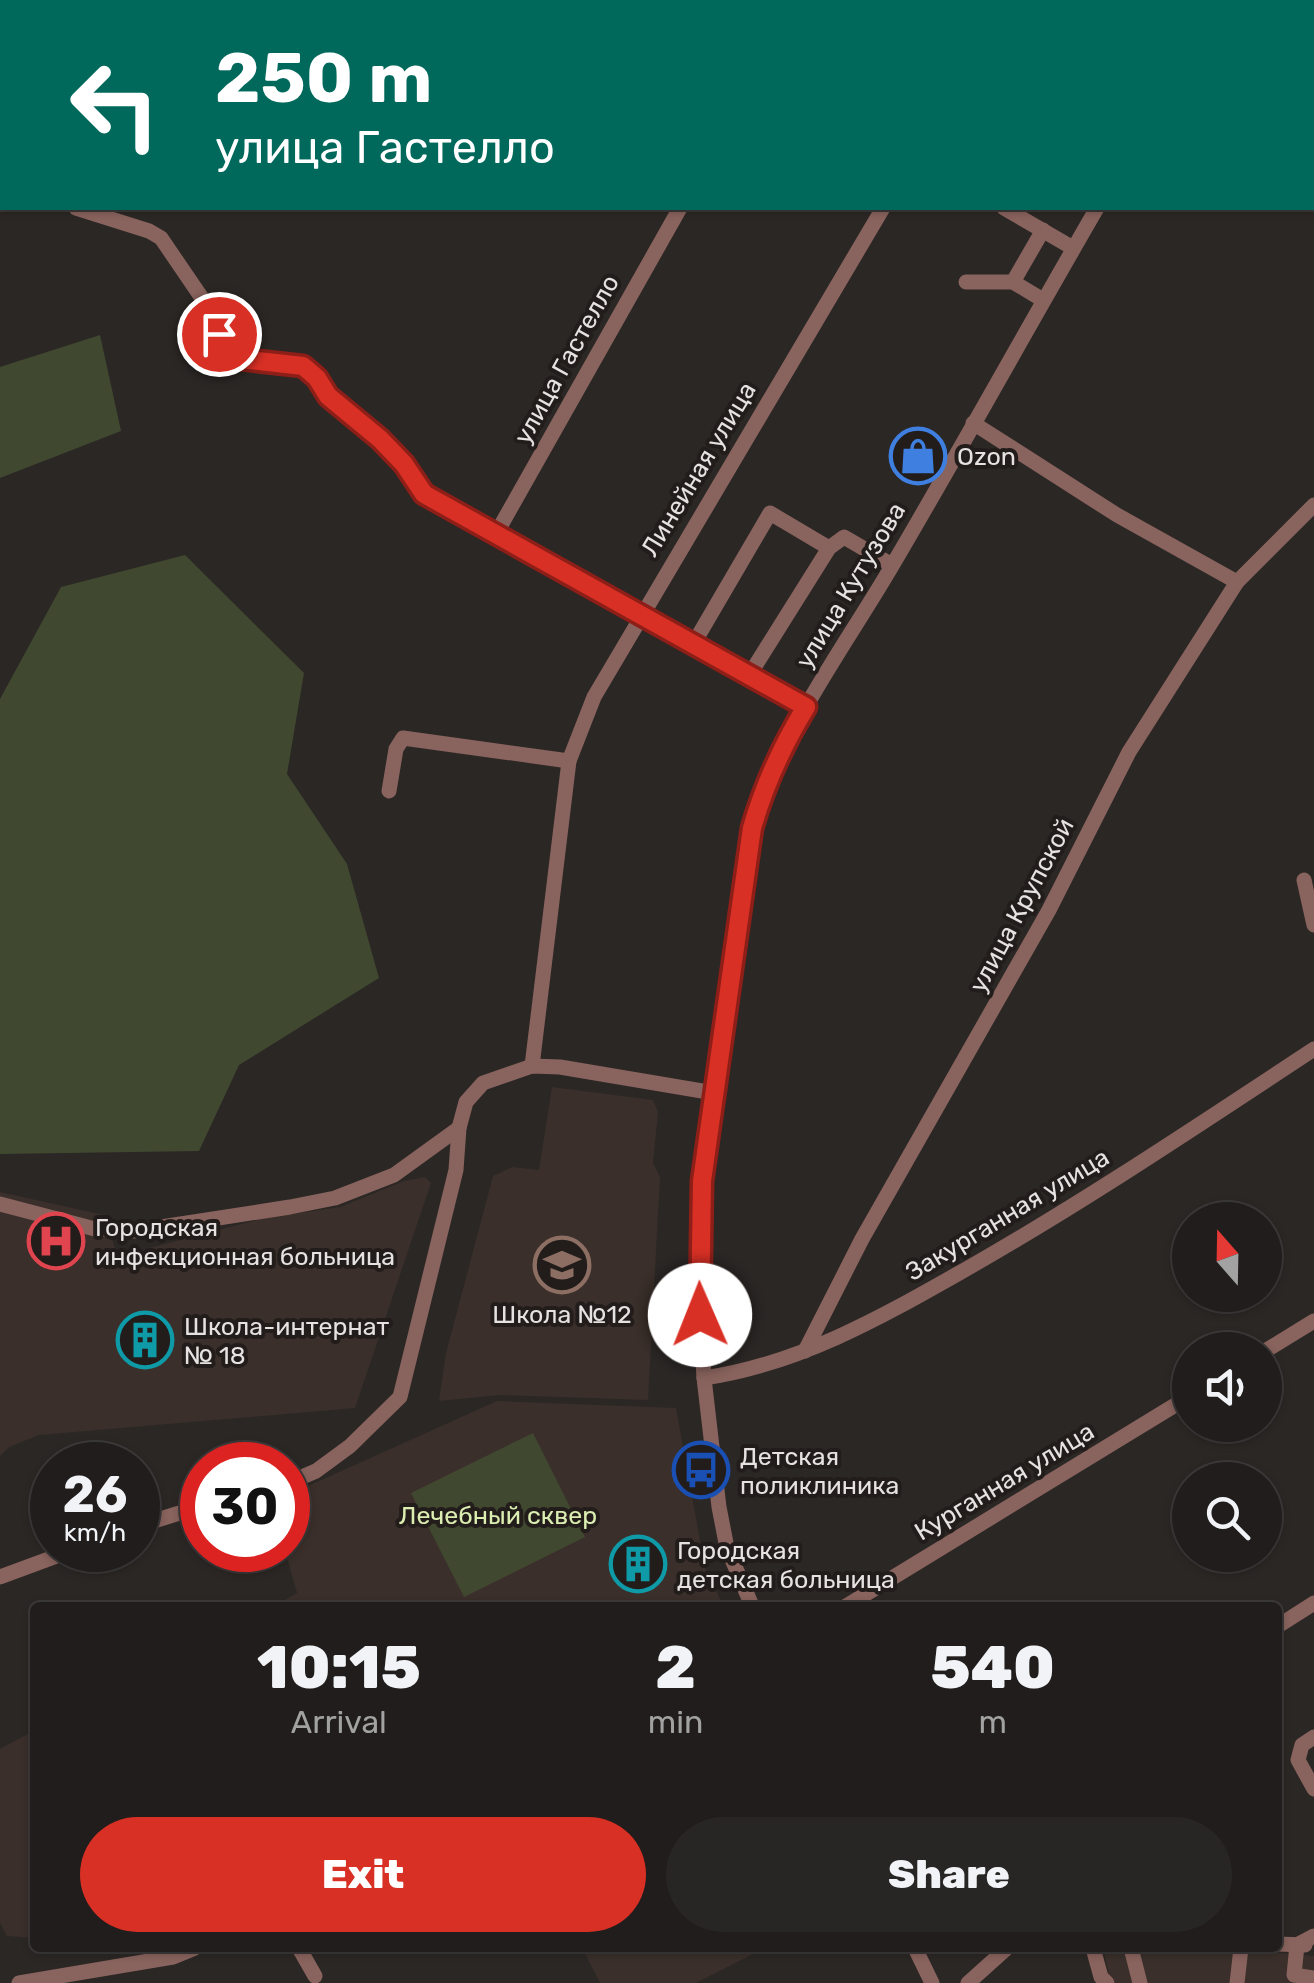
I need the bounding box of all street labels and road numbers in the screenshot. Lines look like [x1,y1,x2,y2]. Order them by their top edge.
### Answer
street label: улица Гастелло [508,270,625,449]
street label: Линейная улица [635,377,762,562]
street label: улица Кутузова [790,497,911,673]
street label: улица Крупской [963,813,1080,997]
street label: Закурганная улица [900,1142,1114,1287]
street label: Курганная улица [909,1417,1099,1546]

